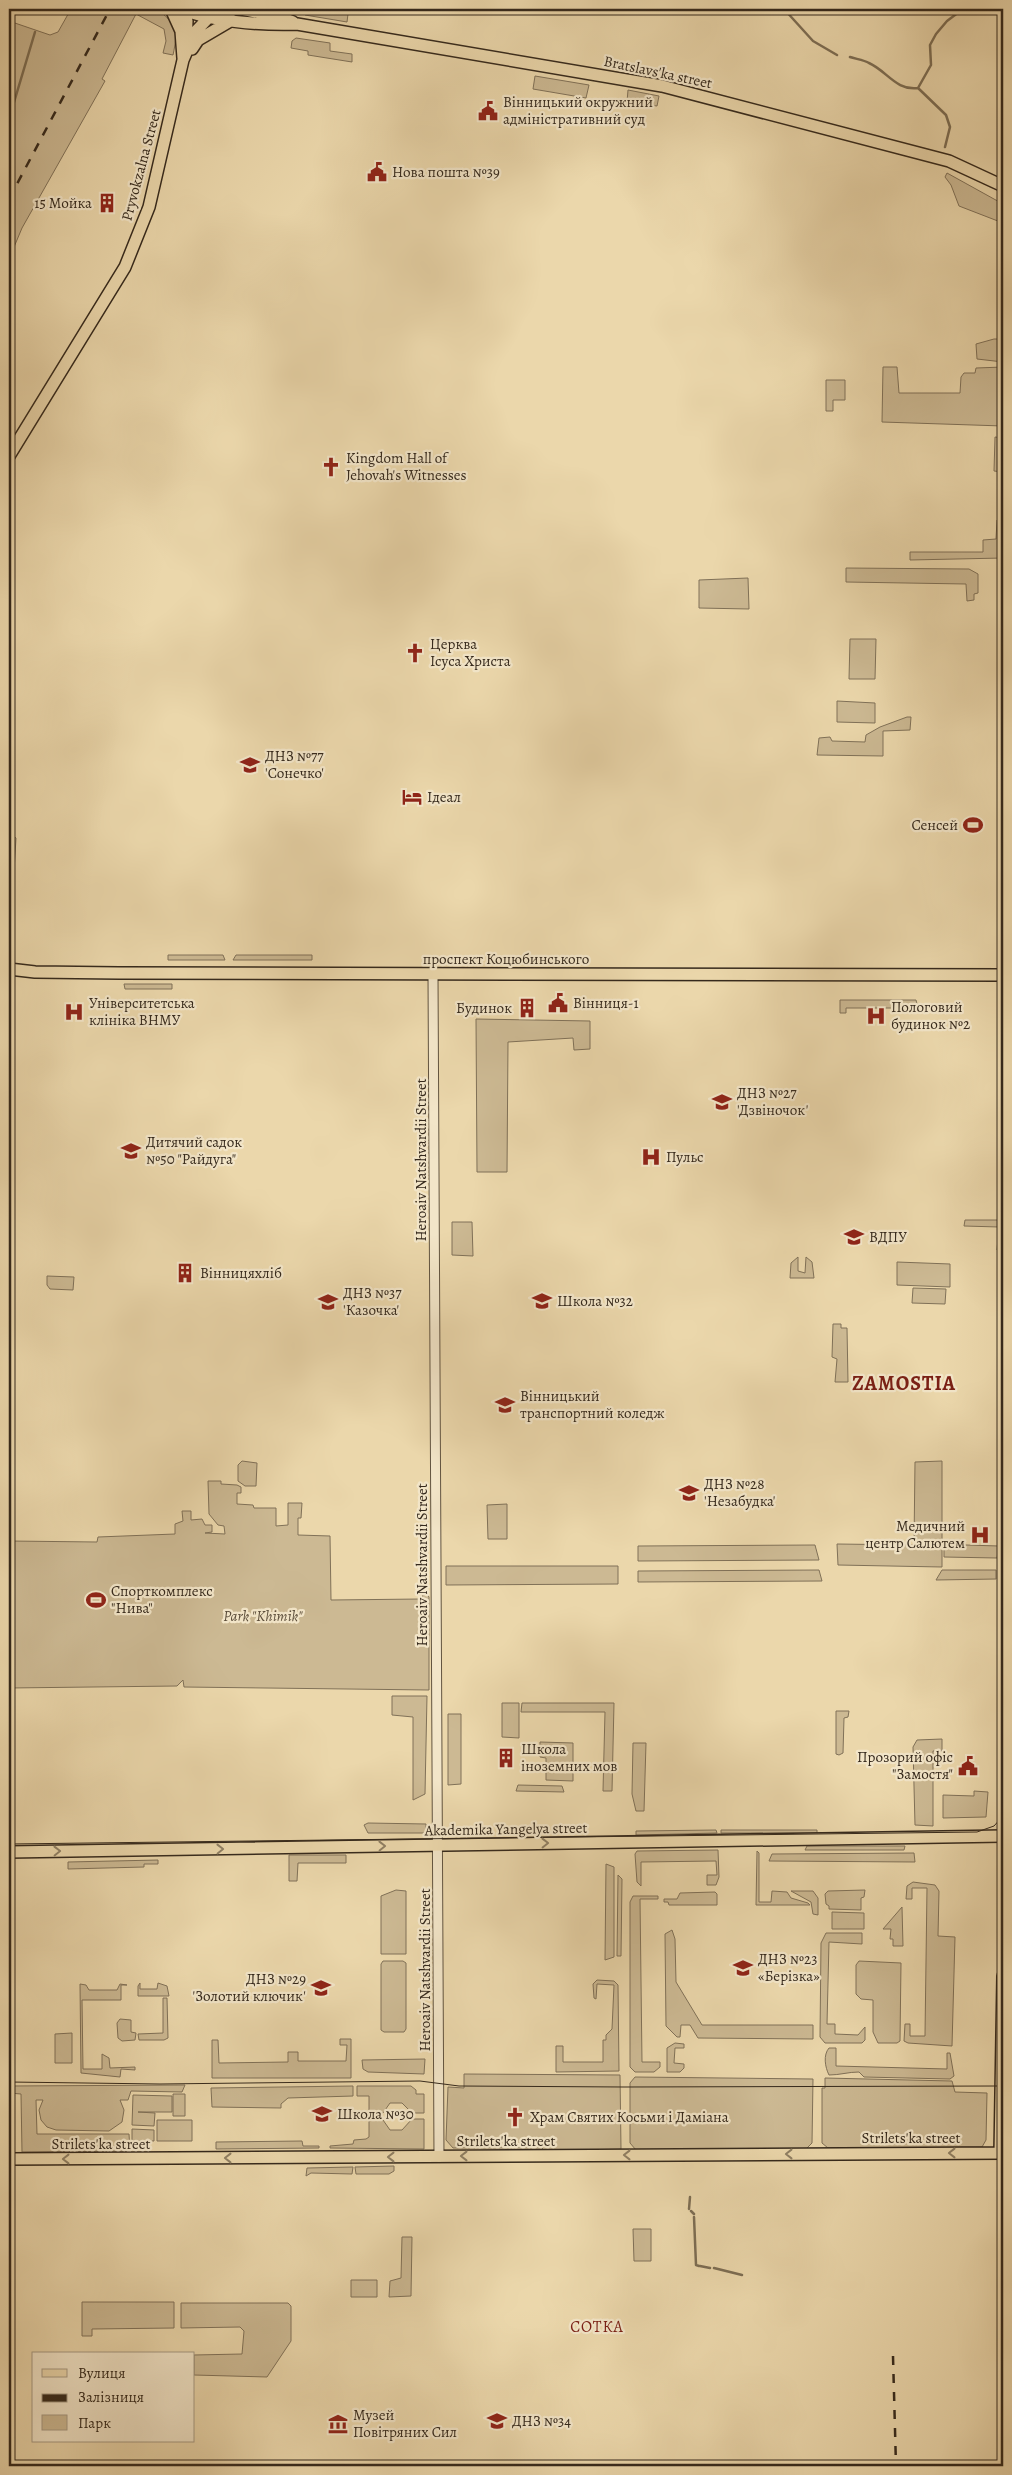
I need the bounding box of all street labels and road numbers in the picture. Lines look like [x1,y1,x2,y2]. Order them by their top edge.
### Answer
street label: Bratslavs'ka street [602,51,714,93]
street label: Pryvokzalna Street [116,107,166,223]
street label: проспект Коцюбинського [423,949,589,969]
street label: Heroaiv Natshvardii Street [411,1078,431,1242]
street label: Heroaiv Natshvardii Street [412,1483,432,1647]
street label: Akademika Yangelya street [423,1818,588,1840]
street label: Heroaiv Natshvardii Street [415,1888,435,2052]
street label: Strilets'ka street [862,2128,961,2148]
street label: Strilets'ka street [457,2131,556,2151]
street label: Strilets'ka street [52,2134,151,2154]

